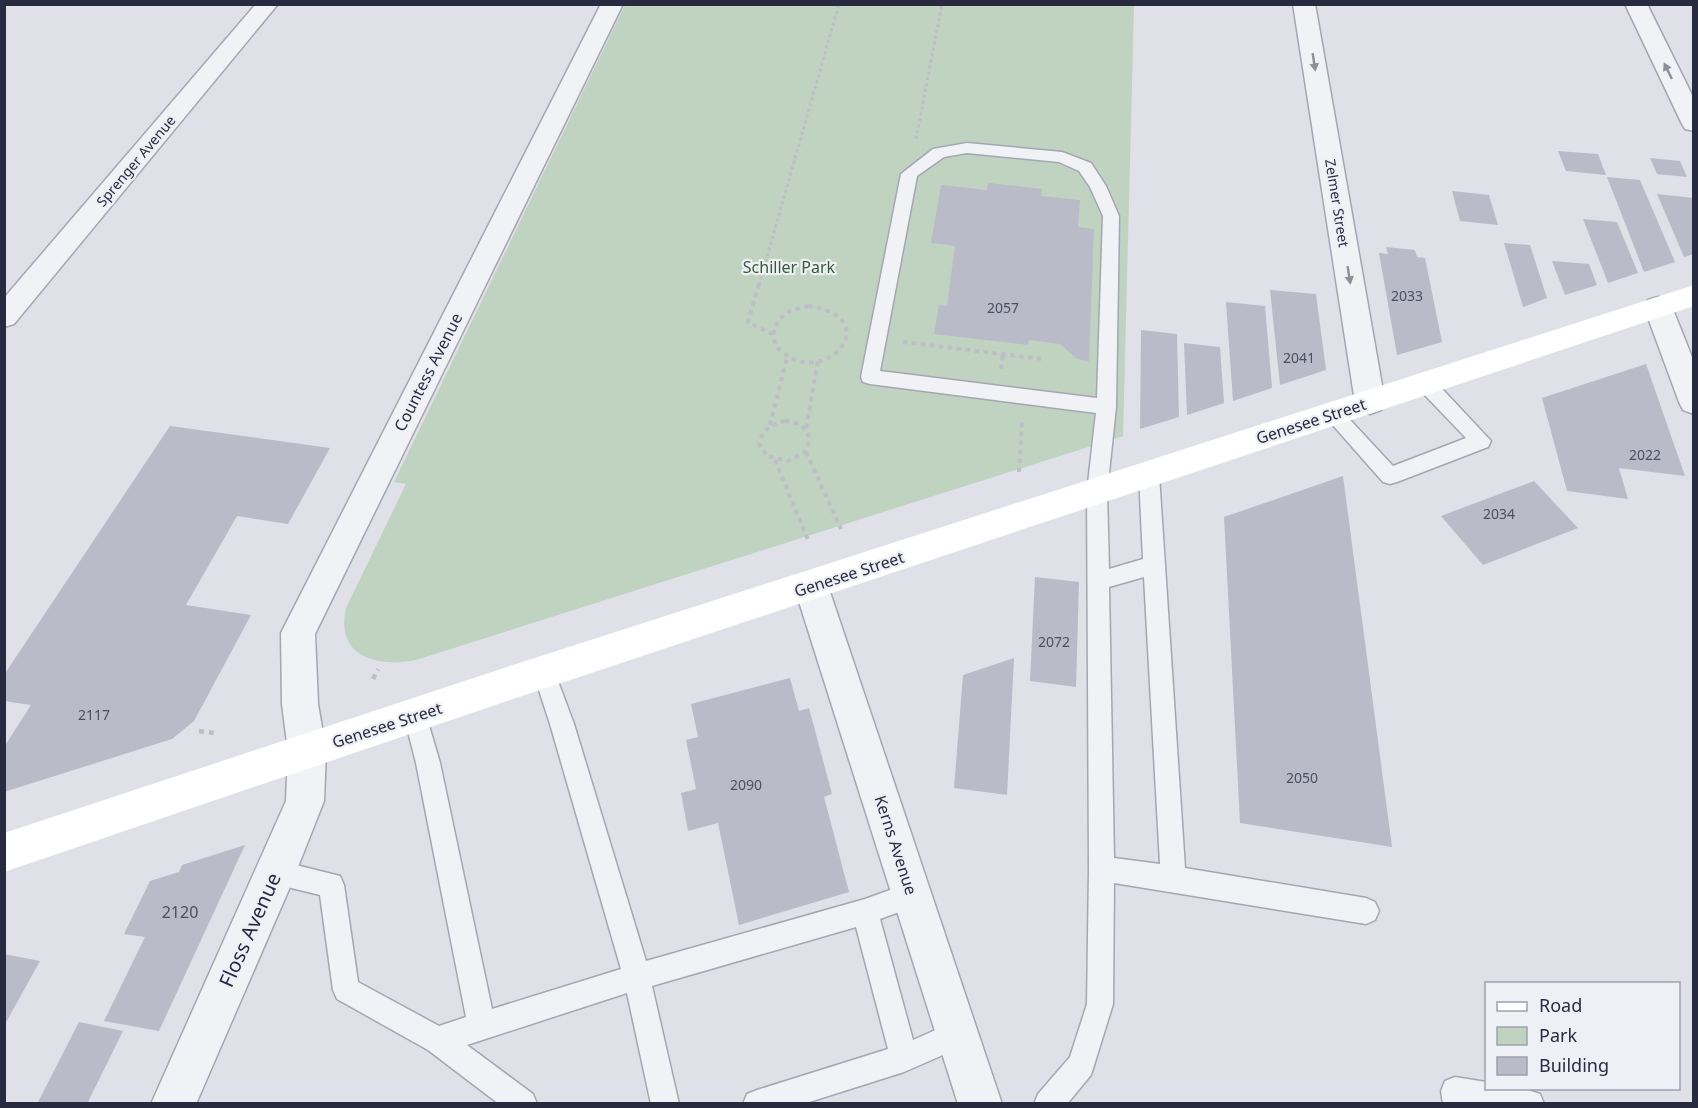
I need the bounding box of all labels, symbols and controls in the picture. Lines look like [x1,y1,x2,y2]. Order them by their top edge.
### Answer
one-way arrow [1310,53,1319,72]
one-way arrow [1664,63,1673,80]
street label: Sprenger Avenue [92,111,179,210]
street label: Zelmer Street [1321,157,1354,248]
park label: Schiller Park [743,256,836,278]
one-way arrow [1345,266,1354,285]
house number: 2033 [1391,286,1423,305]
house number: 2057 [987,298,1019,317]
street label: Countess Avenue [389,309,467,435]
house number: 2041 [1283,348,1315,367]
street label: Genesee Street [1253,393,1369,449]
house number: 2022 [1629,445,1661,464]
house number: 2034 [1483,504,1515,523]
street label: Genesee Street [791,546,907,602]
house number: 2072 [1038,632,1070,651]
street label: Genesee Street [329,697,445,753]
house number: 2117 [78,705,110,724]
house number: 2050 [1286,768,1318,787]
house number: 2090 [730,775,762,794]
street label: Kerns Avenue [870,792,922,898]
street label: Floss Avenue [212,868,287,991]
house number: 2120 [162,901,198,923]
legend [1485,982,1680,1090]
text: Road [1539,993,1582,1017]
text: Park [1539,1023,1577,1047]
text: Building [1539,1053,1609,1077]

